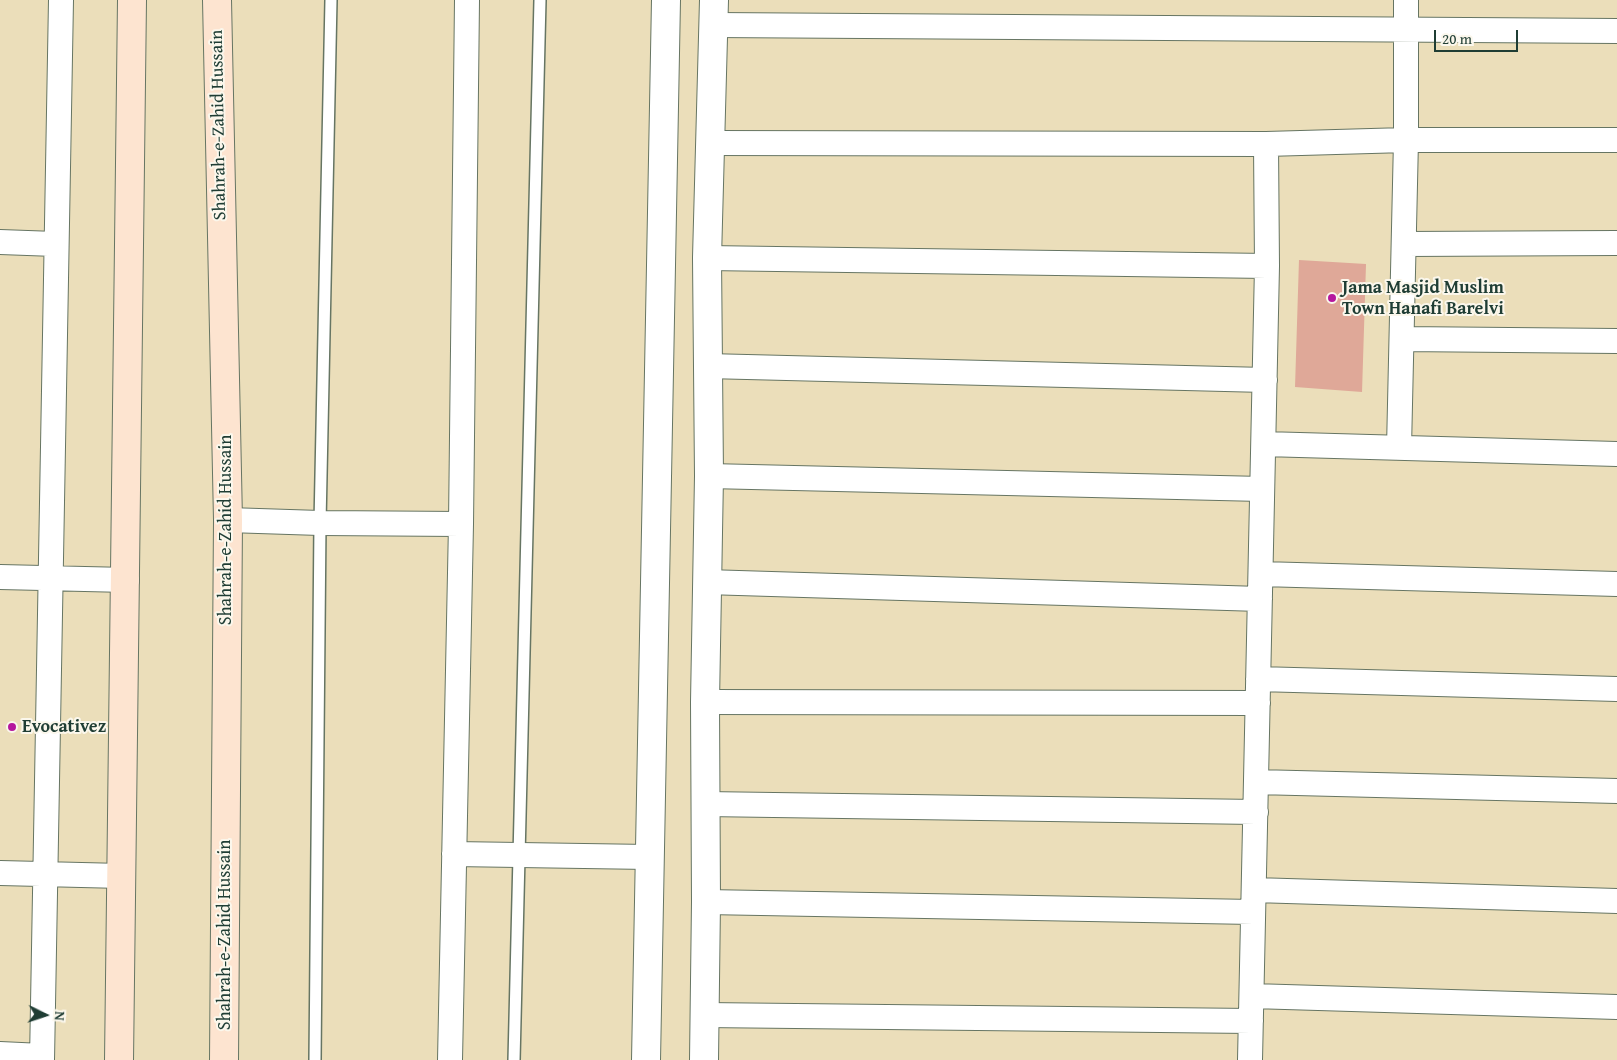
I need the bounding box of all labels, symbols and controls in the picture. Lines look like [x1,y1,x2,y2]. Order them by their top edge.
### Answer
scale bar [1437,20,1521,52]
text: 20 m [1442,28,1472,49]
street label: Shahrah-e-Zahid Hussain [207,30,231,220]
place label: Jama Masjid Muslim Town Hanafi Barelvi [1342,277,1504,320]
marker: Jama Masjid Muslim Town Hanafi Barelvi [1326,292,1338,304]
street label: Shahrah-e-Zahid Hussain [215,435,237,625]
place label: Evocativez [22,716,106,738]
marker: Evocativez [6,721,18,733]
street label: Shahrah-e-Zahid Hussain [214,840,236,1030]
north arrow [20,990,70,1040]
text: N [50,1011,70,1021]

